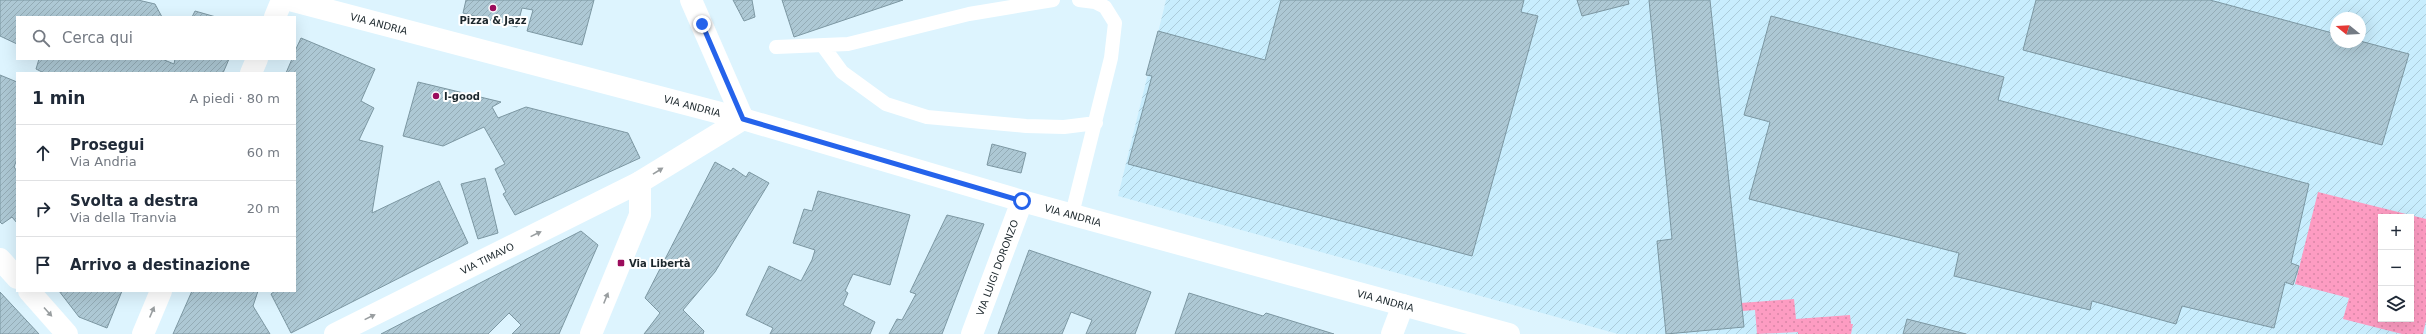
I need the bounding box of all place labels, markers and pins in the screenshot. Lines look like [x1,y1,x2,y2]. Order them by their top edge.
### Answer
marker: Pizza & Jazz [488,3,498,13]
place label: Pizza & Jazz [460,15,527,26]
marker: I-good [431,91,441,101]
place label: I-good [444,91,480,102]
marker: Via Libertà [616,258,626,268]
place label: Via Libertà [629,258,690,269]

